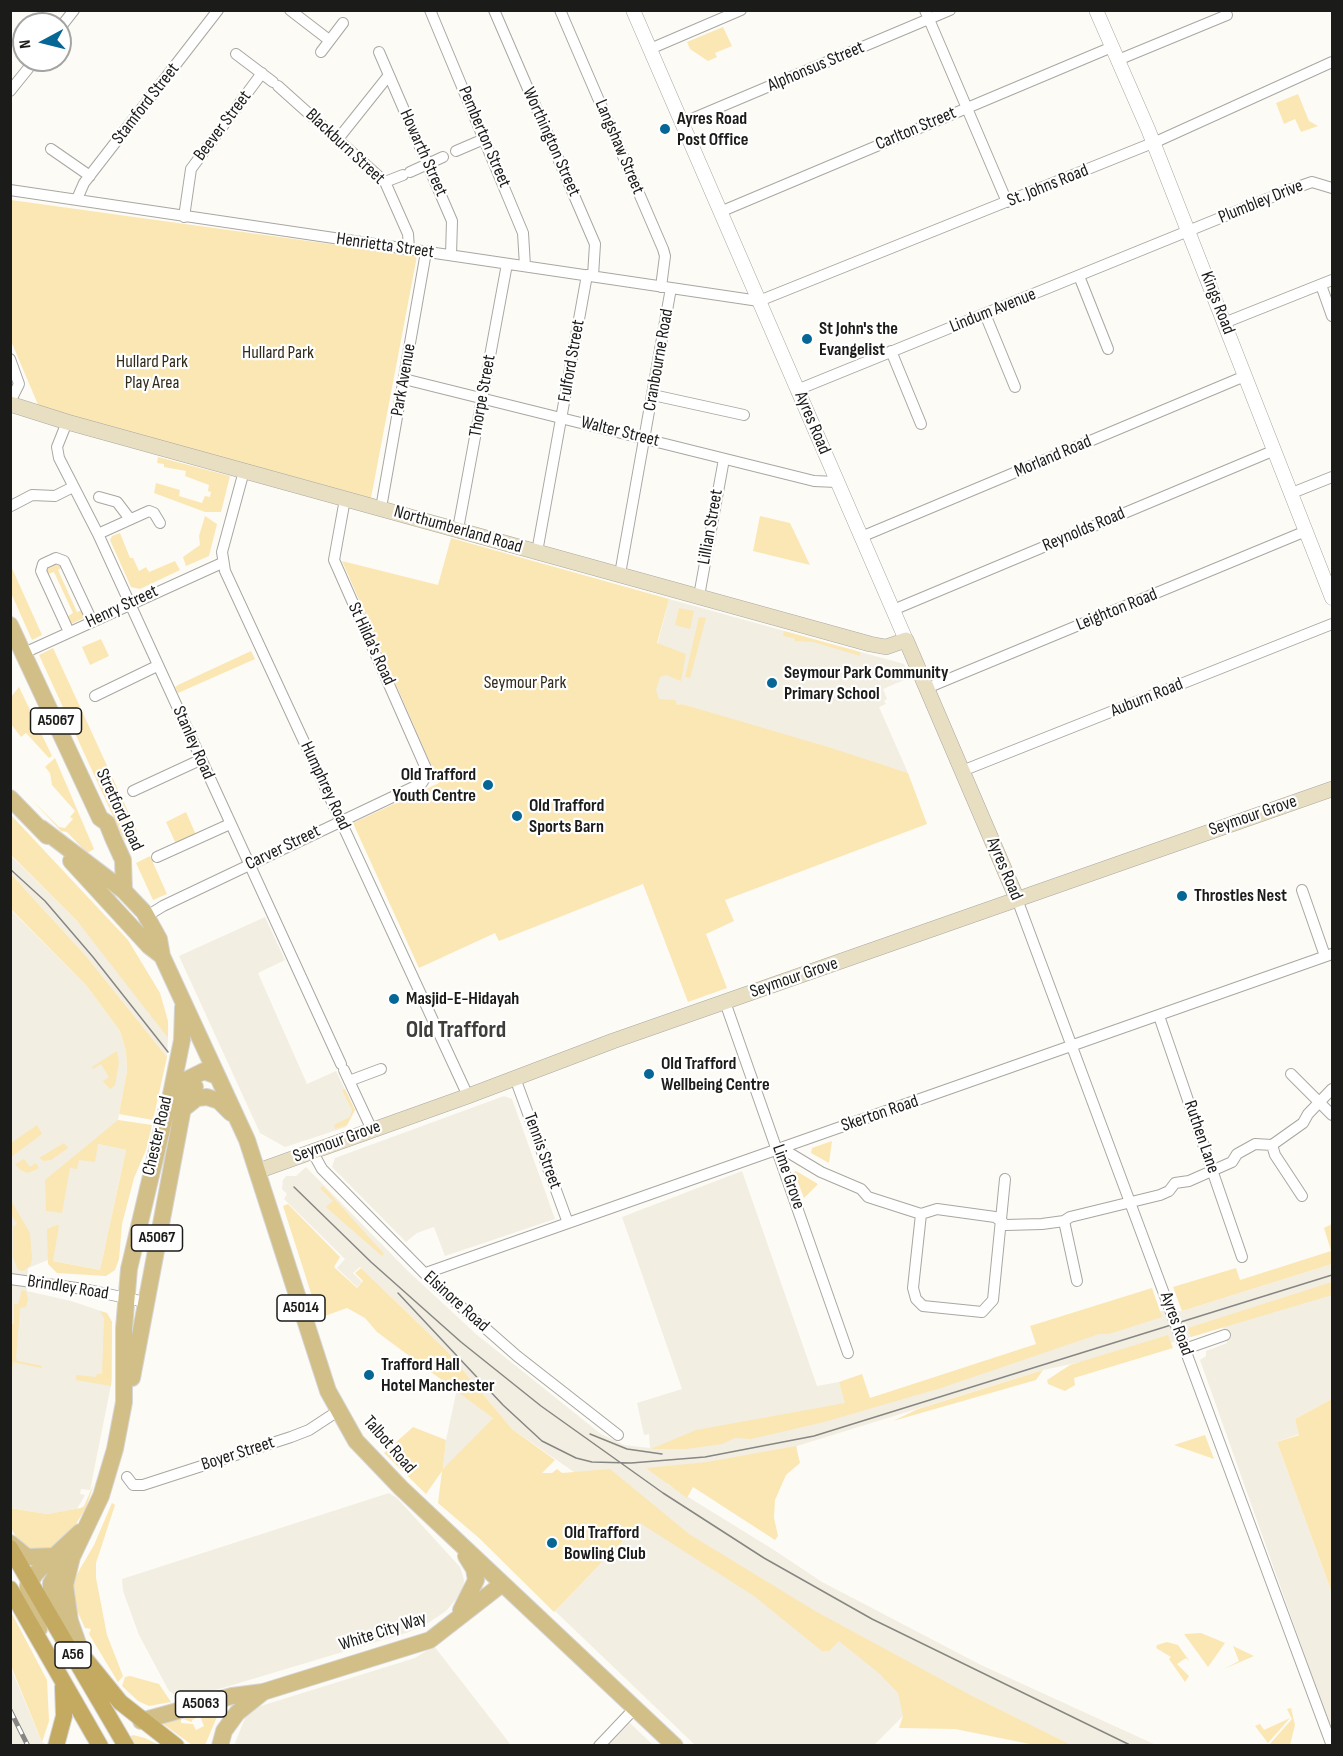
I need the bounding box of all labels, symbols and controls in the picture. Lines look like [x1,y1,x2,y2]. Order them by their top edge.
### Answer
north arrow [12,12,72,72]
street label: Alphonsus Street [764,37,868,97]
text: N [16,39,36,49]
street label: Stamford Street [108,59,184,149]
street label: Pemberton Street [453,83,515,191]
street label: Worthington Street [517,84,585,200]
street label: Beever Street [190,87,256,165]
street label: Langshaw Street [589,97,649,197]
street label: Carlton Street [873,102,959,156]
street label: Blackburn Street [301,105,389,189]
street label: Howarth Street [394,106,452,200]
place label: Ayres Road Post Office [677,108,748,150]
marker: Ayres Road Post Office [658,122,672,136]
street label: St. Johns Road [1004,160,1092,212]
street label: Plumbley Drive [1216,175,1306,229]
street label: Henrietta Street [335,228,435,264]
street label: Kings Road [1195,268,1239,338]
street label: Lindum Avenue [947,284,1039,338]
street label: Cranbourne Road [639,307,679,413]
street label: Fulford Street [554,318,590,404]
place label: St John's the Evangelist [819,318,898,360]
marker: St John's the Evangelist [800,332,814,346]
park label: Hullard Park [242,342,314,364]
street label: Park Avenue [387,342,421,418]
park label: Hullard Park Play Area [116,351,188,394]
street label: Thorpe Street [465,353,501,439]
street label: Ayres Road [789,388,835,458]
street label: Walter Street [579,412,661,452]
street label: Morland Road [1011,431,1095,483]
street label: Lillian Street [694,488,728,566]
street label: Northumberland Road [391,501,525,559]
street label: Reynolds Road [1040,503,1128,557]
street label: Henry Street [82,581,162,633]
street label: Leighton Road [1073,584,1161,636]
street label: St Hilda's Road [343,599,399,689]
place label: Seymour Park Community Primary School [784,662,948,704]
park label: Seymour Park [484,672,566,694]
street label: Auburn Road [1108,674,1186,722]
marker: Seymour Park Community Primary School [765,676,779,690]
street label: Stanley Road [167,703,219,783]
road number: A5067 [31,708,82,734]
street label: Humphrey Road [295,738,355,834]
place label: Old Trafford Youth Centre [392,764,476,806]
street label: Stretford Road [91,765,147,855]
marker: Old Trafford Youth Centre [481,778,495,792]
street label: Seymour Grove [1206,791,1300,841]
place label: Old Trafford Sports Barn [529,795,604,838]
marker: Old Trafford Sports Barn [510,809,524,823]
street label: Carver Street [242,821,324,875]
street label: Ayres Road [981,834,1027,904]
place label: Throstles Nest [1194,885,1287,907]
marker: Throstles Nest [1175,889,1189,903]
street label: Seymour Grove [747,953,841,1003]
place label: Masjid-E-Hidayah [406,988,519,1010]
marker: Masjid-E-Hidayah [387,992,401,1006]
district label: Old Trafford [406,1017,506,1045]
place label: Old Trafford Wellbeing Centre [661,1053,770,1096]
marker: Old Trafford Wellbeing Centre [642,1067,656,1081]
street label: Skerton Road [839,1091,921,1137]
street label: Chester Road [138,1094,178,1178]
street label: Ruthen Lane [1179,1098,1223,1176]
street label: Tennis Street [518,1110,566,1192]
street label: Seymour Grove [290,1116,384,1168]
street label: Lime Grove [767,1142,809,1212]
road number: A5067 [132,1225,182,1251]
street label: Elsinore Road [419,1267,493,1337]
street label: Brindley Road [26,1271,110,1305]
street label: Ayres Road [1155,1289,1197,1359]
road number: A5014 [277,1295,325,1321]
place label: Trafford Hall Hotel Manchester [381,1354,494,1396]
marker: Trafford Hall Hotel Manchester [362,1368,376,1382]
street label: Talbot Road [358,1412,420,1478]
street label: Boyer Street [199,1432,277,1476]
place label: Old Trafford Bowling Club [564,1522,646,1564]
marker: Old Trafford Bowling Club [545,1536,559,1550]
street label: White City Way [337,1608,429,1656]
road number: A56 [55,1642,91,1668]
road number: A5063 [176,1691,226,1717]

